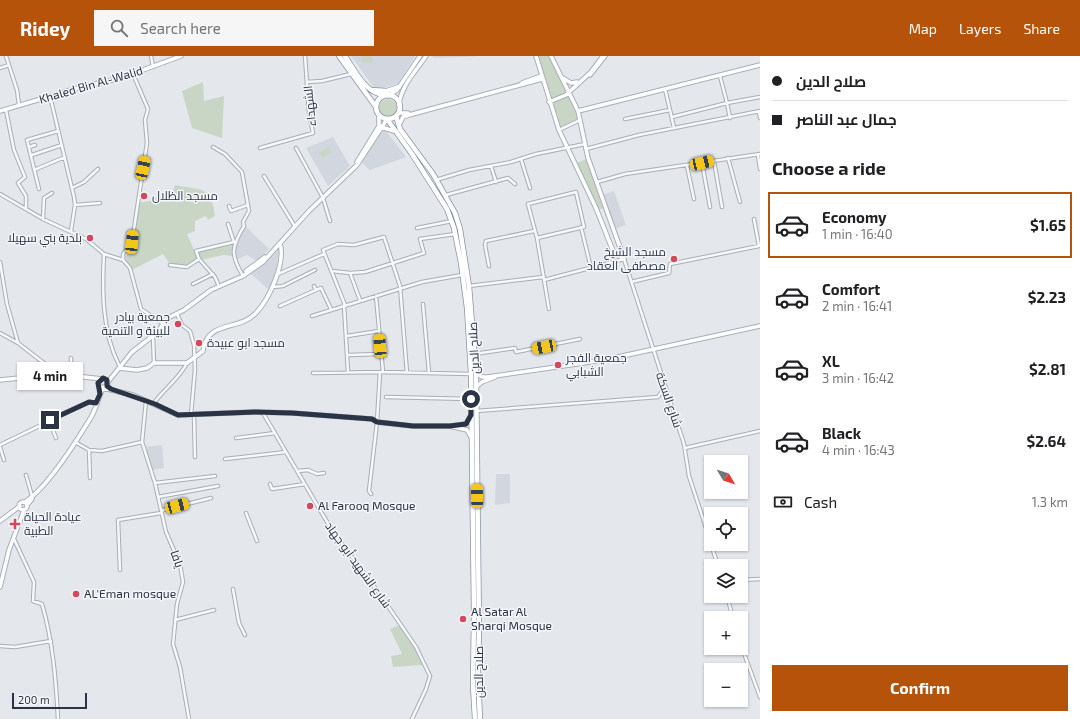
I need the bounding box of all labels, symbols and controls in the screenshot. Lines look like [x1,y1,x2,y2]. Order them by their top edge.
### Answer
search box [94,10,374,46]
text: Ridey [20,17,70,40]
icon: search [108,17,130,39]
text: Search here [140,19,221,37]
text: Map [909,20,937,37]
text: Layers [959,20,1001,37]
text: Share [1023,20,1060,37]
street label: Khaled Bin Al-Walid [37,63,144,106]
text: صلاح الدين [796,72,866,90]
street label: الشهداء [300,85,319,127]
text: جمال عبد الناصر [796,110,897,128]
car [689,154,715,172]
car [135,155,151,181]
text: Choose a ride [772,157,886,179]
place label: مسجد الظلال [152,188,218,203]
marker: مسجد الظلال [139,191,149,201]
icon: car [774,207,810,243]
text: Economy [822,208,887,226]
text: $1.65 [1030,216,1066,234]
text: 1 min · 16:40 [822,226,893,242]
car [125,229,139,255]
place label: بلدية بني سهيلا [7,230,82,248]
marker: بلدية بني سهيلا [85,233,95,243]
place label: مسجد الشيخ مصطفى العقاد [587,244,666,273]
marker: مسجد الشيخ مصطفى العقاد [669,254,679,264]
icon: car [774,279,810,315]
text: Comfort [822,280,880,298]
text: $2.23 [1028,288,1066,306]
text: 2 min · 16:41 [822,298,892,314]
place label: جمعية بيادر للبيئة و التنمية [101,309,170,338]
marker: جمعية بيادر للبيئة و التنمية [173,319,183,329]
street label: صلاح الدين [465,322,483,374]
car [373,334,387,358]
place label: مسجد ابو عبيدة [207,335,285,350]
marker: مسجد ابو عبيدة [194,338,204,348]
car [531,339,557,355]
place label: جمعية الفجر الشبابي [565,350,627,382]
icon: car [774,351,810,387]
text: XL [822,352,840,370]
marker: جمعية الفجر الشبابي [553,360,563,370]
text: $2.81 [1029,360,1066,378]
callout: 4 min [17,362,83,390]
text: 4 min [33,368,67,384]
street label: شارع السكة [652,370,686,430]
text: 3 min · 16:42 [822,370,894,386]
route start [462,390,480,408]
route end [41,411,59,429]
icon: car [774,423,810,459]
text: Black [822,424,861,442]
text: $2.64 [1027,432,1066,450]
text: 4 min · 16:43 [822,442,895,458]
north arrow [704,455,748,499]
map controls [704,455,748,707]
car [471,484,483,508]
icon: cash [772,491,794,513]
text: Cash [804,493,837,511]
text: 1.3 km [1032,494,1068,510]
car [164,497,190,515]
place label: Al Farooq Mosque [318,498,416,512]
marker: Al Farooq Mosque [305,501,315,511]
button: locate [704,507,748,551]
place label: عيادة الحياة الطبية [24,509,82,538]
marker: عيادة الحياة الطبية [9,518,21,530]
street label: شارع الشهيد أبو جهاد [321,519,395,612]
street label: يافا [168,548,188,570]
button: layers [704,559,748,603]
place label: AL'Eman mosque [84,586,176,600]
marker: AL'Eman mosque [71,589,81,599]
place label: Al Satar Al Sharqi Mosque [471,604,552,632]
button: + [704,611,748,655]
marker: Al Satar Al Sharqi Mosque [458,614,468,624]
street label: صلاح الدين [471,646,487,698]
button: − [704,663,748,707]
button: Confirm [772,665,1068,711]
scale bar [12,691,87,710]
text: 200 m [18,693,50,706]

